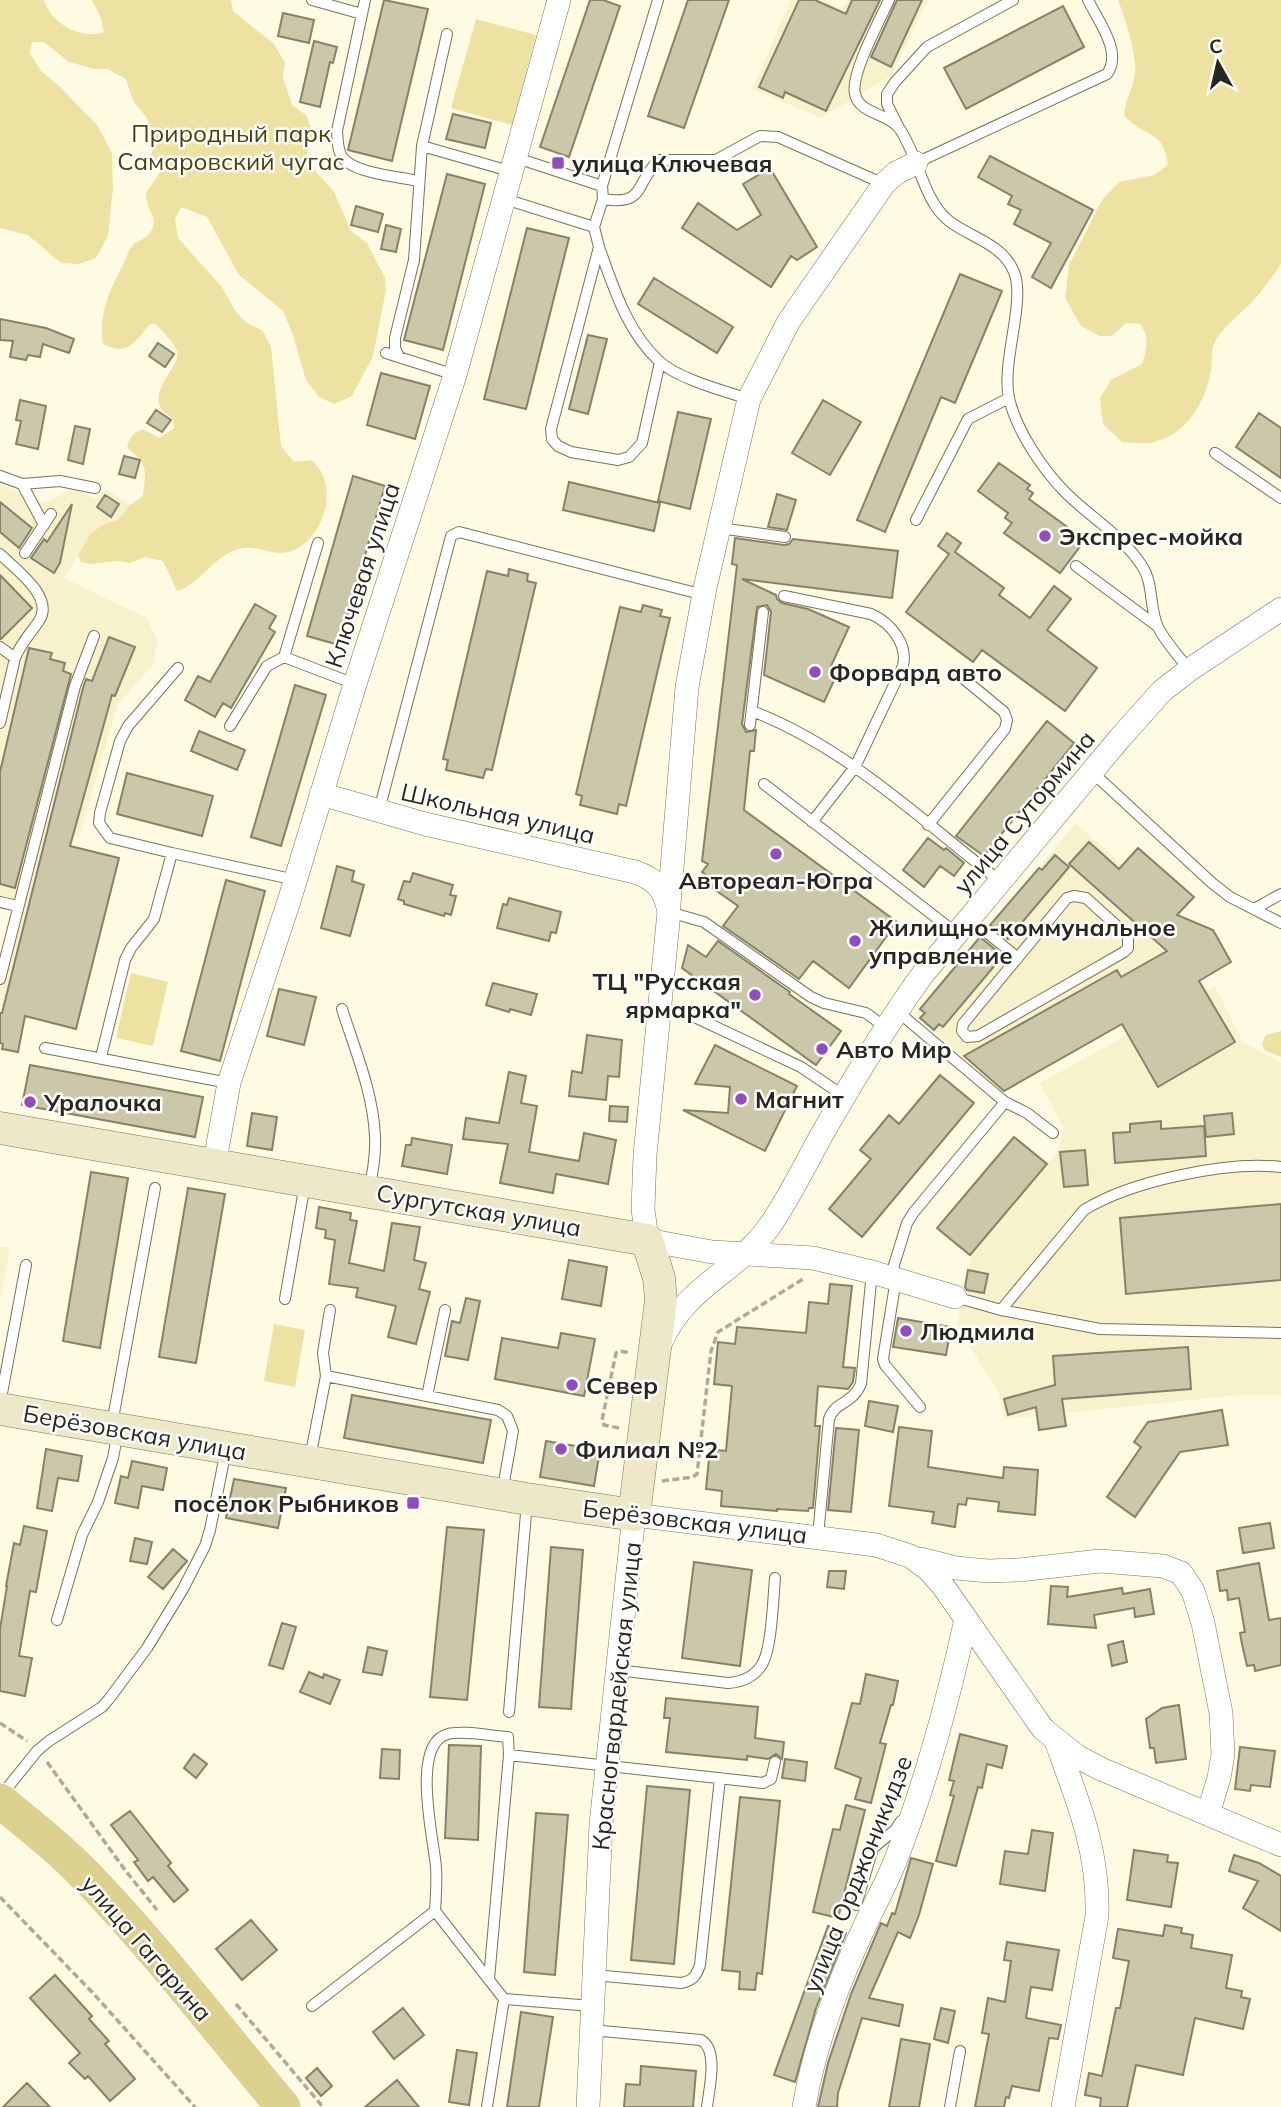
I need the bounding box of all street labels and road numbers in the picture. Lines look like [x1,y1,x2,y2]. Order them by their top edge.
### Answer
street label: Ключевая улица [318,479,406,671]
street label: улица Сутормина [947,724,1101,900]
street label: Школьная улица [398,776,598,850]
street label: Сургутская улица [374,1177,584,1243]
street label: Берёзовская улица [21,1398,249,1466]
street label: Берёзовская улица [581,1492,809,1550]
street label: Красногвардейская улица [585,1540,647,1852]
street label: улица Орджоникидзе [796,1751,918,1997]
street label: улица Гагарина [75,1869,219,2027]

